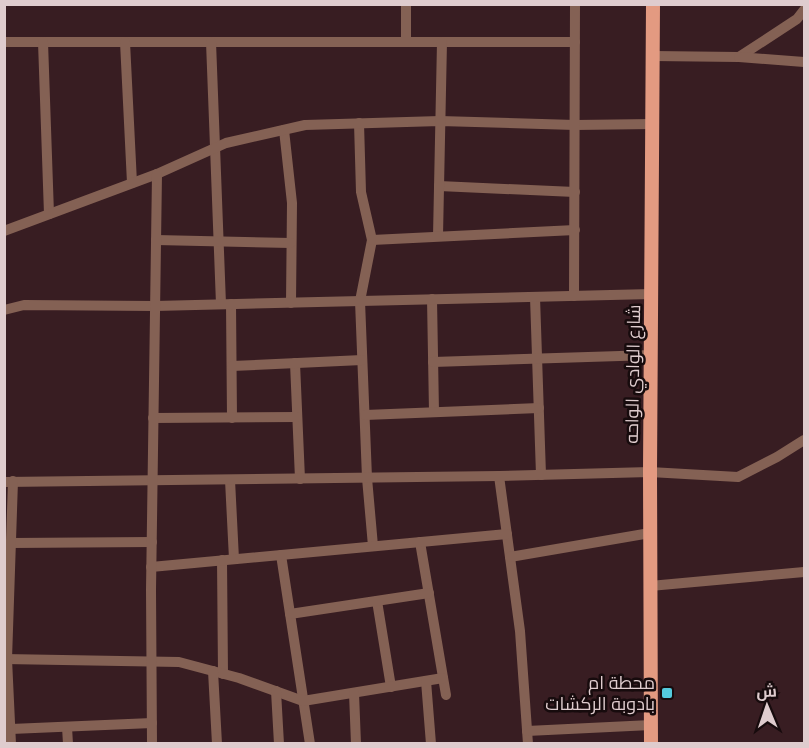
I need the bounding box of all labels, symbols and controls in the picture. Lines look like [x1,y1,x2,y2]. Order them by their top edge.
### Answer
street label: شارع الوادي الواحه [620,304,648,444]
place label: محطة ام بادوبة الركشات [545,671,655,715]
north arrow [737,676,797,736]
text: ش [756,681,777,701]
marker: محطة ام بادوبة الركشات [660,686,674,700]

